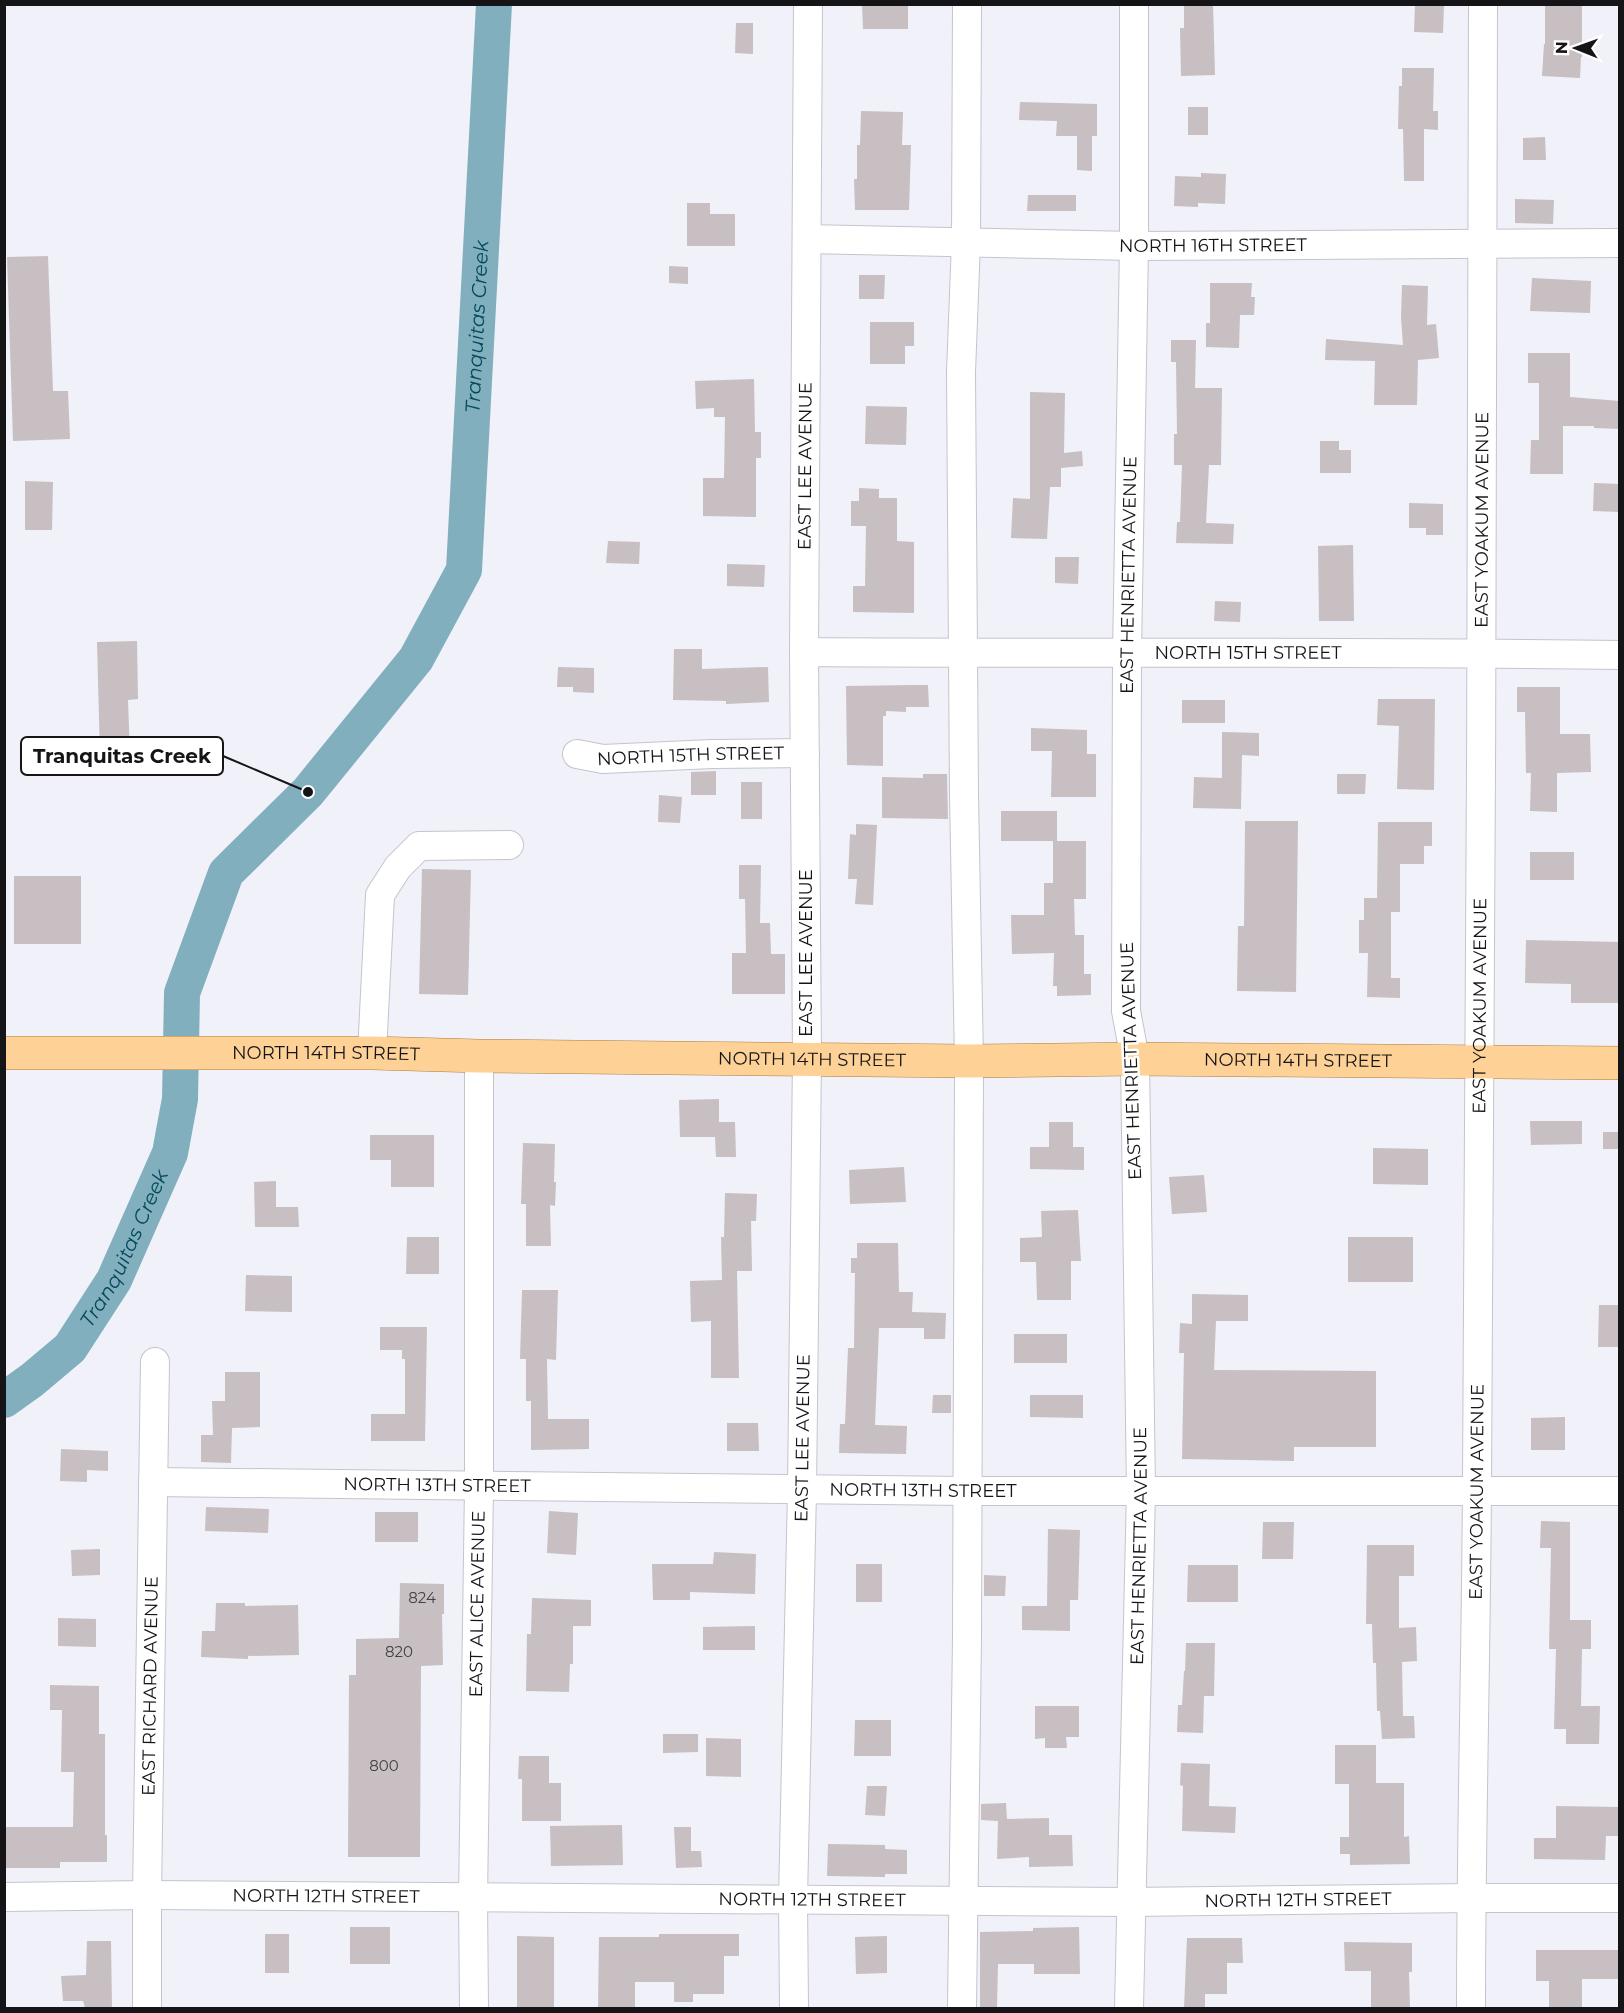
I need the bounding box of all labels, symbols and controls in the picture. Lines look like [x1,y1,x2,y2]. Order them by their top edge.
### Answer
north arrow [1546,18,1606,78]
text: N [1552,41,1571,54]
street label: NORTH 16TH STREET [1119,234,1308,257]
water label: Tranquitas Creek [460,239,494,414]
street label: EAST LEE AVENUE [794,382,817,550]
street label: EAST YOAKUM AVENUE [1471,412,1493,628]
street label: EAST HENRIETTA AVENUE [1116,456,1141,694]
street label: NORTH 15TH STREET [1154,642,1342,664]
callout: Tranquitas Creek [21,737,223,775]
street label: NORTH 15TH STREET [596,742,785,770]
text: Tranquitas Creek [33,744,212,768]
street label: EAST LEE AVENUE [795,869,817,1037]
street label: EAST YOAKUM AVENUE [1468,898,1491,1114]
street label: EAST HENRIETTA AVENUE [1116,942,1146,1180]
street label: NORTH 14TH STREET [232,1042,421,1065]
street label: NORTH 14TH STREET [718,1047,907,1071]
street label: NORTH 14TH STREET [1204,1049,1393,1072]
water label: Tranquitas Creek [75,1165,174,1332]
street label: EAST LEE AVENUE [790,1354,815,1522]
street label: EAST YOAKUM AVENUE [1465,1384,1489,1600]
street label: EAST HENRIETTA AVENUE [1126,1427,1152,1665]
street label: NORTH 13TH STREET [343,1473,531,1497]
street label: NORTH 13TH STREET [829,1478,1017,1502]
street label: EAST ALICE AVENUE [465,1510,490,1698]
street label: EAST RICHARD AVENUE [137,1576,163,1796]
house number: 824 [408,1588,436,1607]
house number: 820 [385,1642,413,1661]
house number: 800 [369,1756,399,1775]
street label: NORTH 12TH STREET [232,1885,420,1908]
street label: NORTH 12TH STREET [718,1888,906,1911]
street label: NORTH 12TH STREET [1204,1888,1392,1912]

